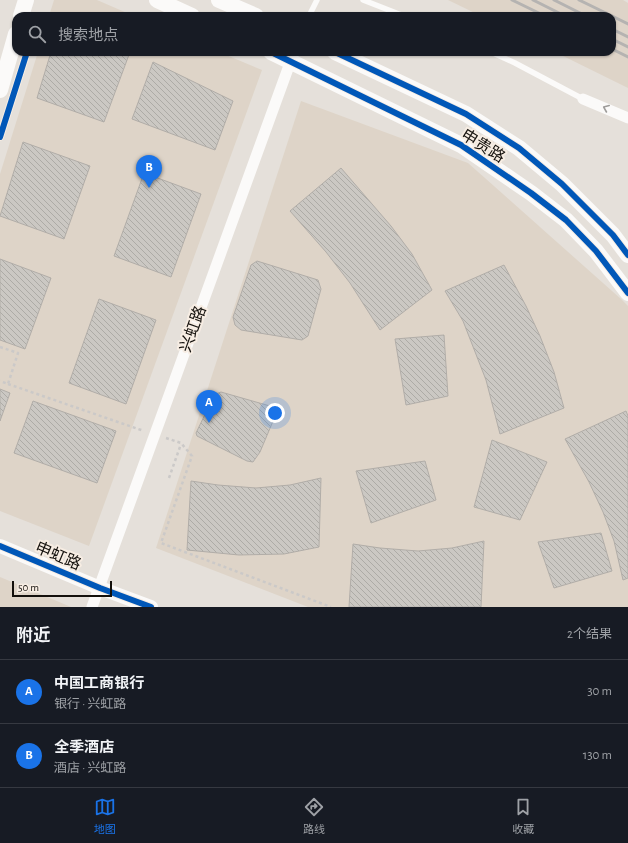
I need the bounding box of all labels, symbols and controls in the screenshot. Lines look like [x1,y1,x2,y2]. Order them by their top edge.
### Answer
search box [12,12,616,56]
icon: search [26,23,48,45]
text: 搜索地点 [58,28,118,43]
one-way arrow [602,105,610,113]
street label: 申贵路 [458,126,508,166]
pin: B [136,155,162,188]
street label: 兴虹路 [176,303,209,354]
pin: A [196,390,222,423]
your location [265,403,285,423]
street label: 申虹路 [33,538,84,573]
scale bar [12,579,112,598]
text: 50 m [18,582,39,593]
text: 附近 [16,627,50,644]
text: 2个结果 [567,628,612,641]
text: 中国工商银行 [54,676,144,691]
text: A [25,685,33,698]
text: 30 m [587,685,612,698]
text: 银行 · 兴虹路 [54,698,126,711]
text: 全季酒店 [54,740,114,755]
text: B [25,749,33,762]
text: 130 m [583,749,612,762]
text: 酒店 · 兴虹路 [54,762,126,775]
tab: 地图 [94,796,116,836]
tab: 路线 [303,796,325,836]
tab: 收藏 [512,796,534,836]

